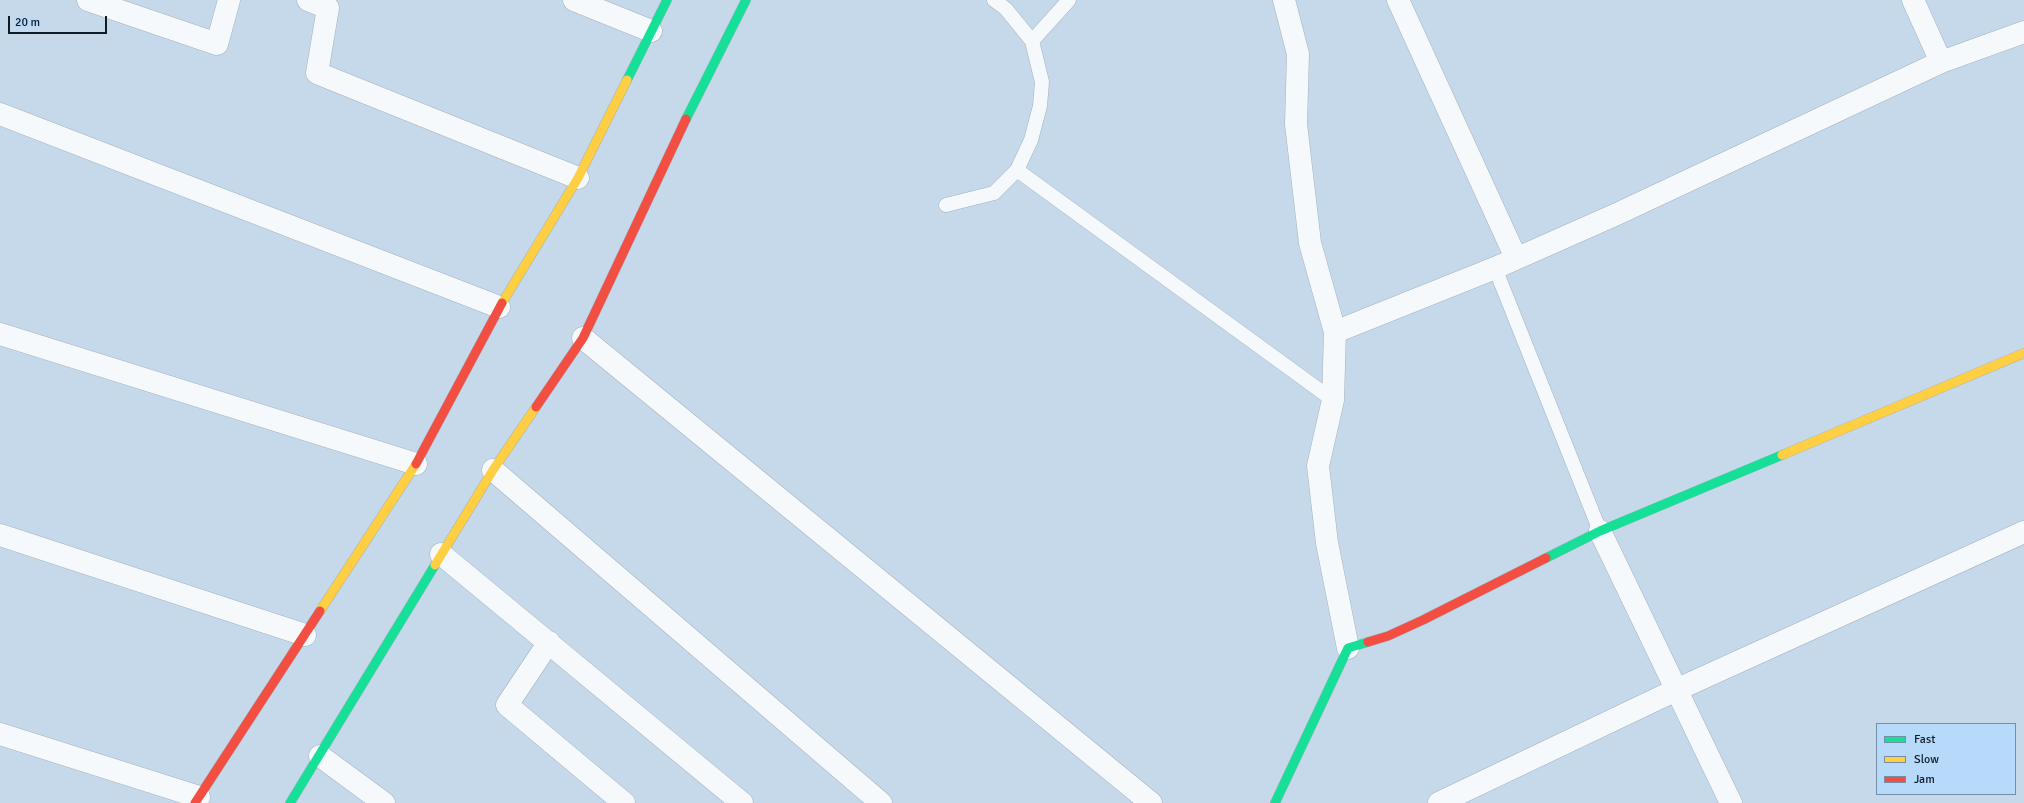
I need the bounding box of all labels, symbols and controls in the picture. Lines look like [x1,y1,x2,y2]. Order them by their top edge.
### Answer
scale bar [10,8,109,34]
text: 20 m [15,15,40,30]
legend [1876,723,2016,795]
text: Fast [1914,732,1935,747]
text: Slow [1914,752,1939,767]
text: Jam [1914,772,1935,787]

